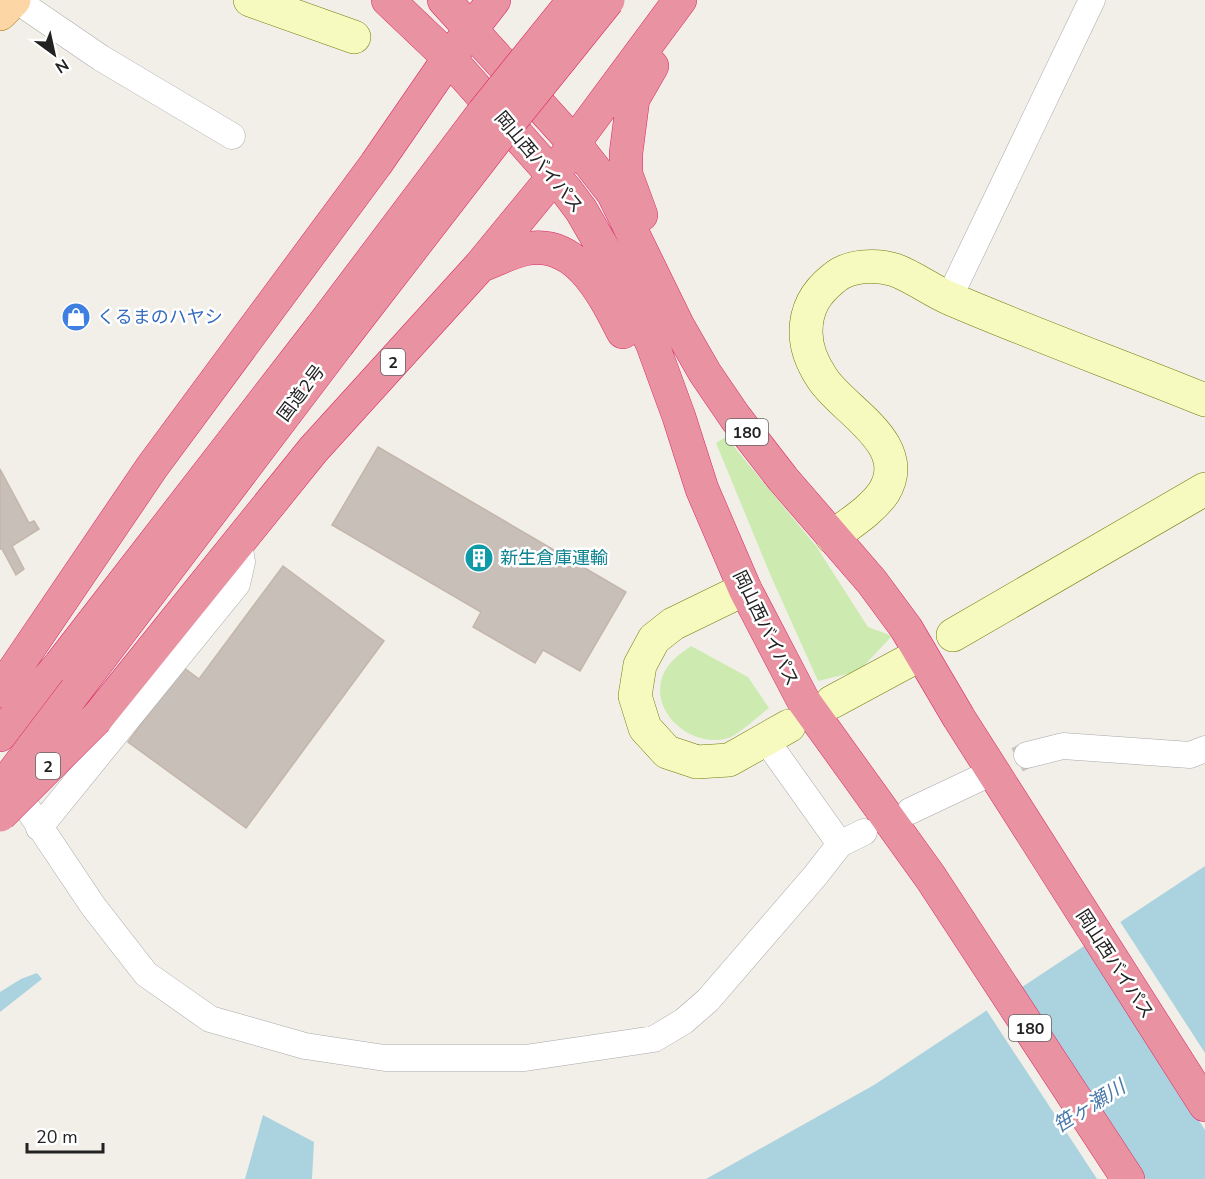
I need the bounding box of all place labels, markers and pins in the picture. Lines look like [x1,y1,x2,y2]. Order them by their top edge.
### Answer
shop icon: くるまのハヤシ [60,301,92,333]
place label: くるまのハヤシ [97,305,223,329]
building icon: 新生倉庫運輸 [463,542,495,574]
place label: 新生倉庫運輸 [500,546,608,570]

